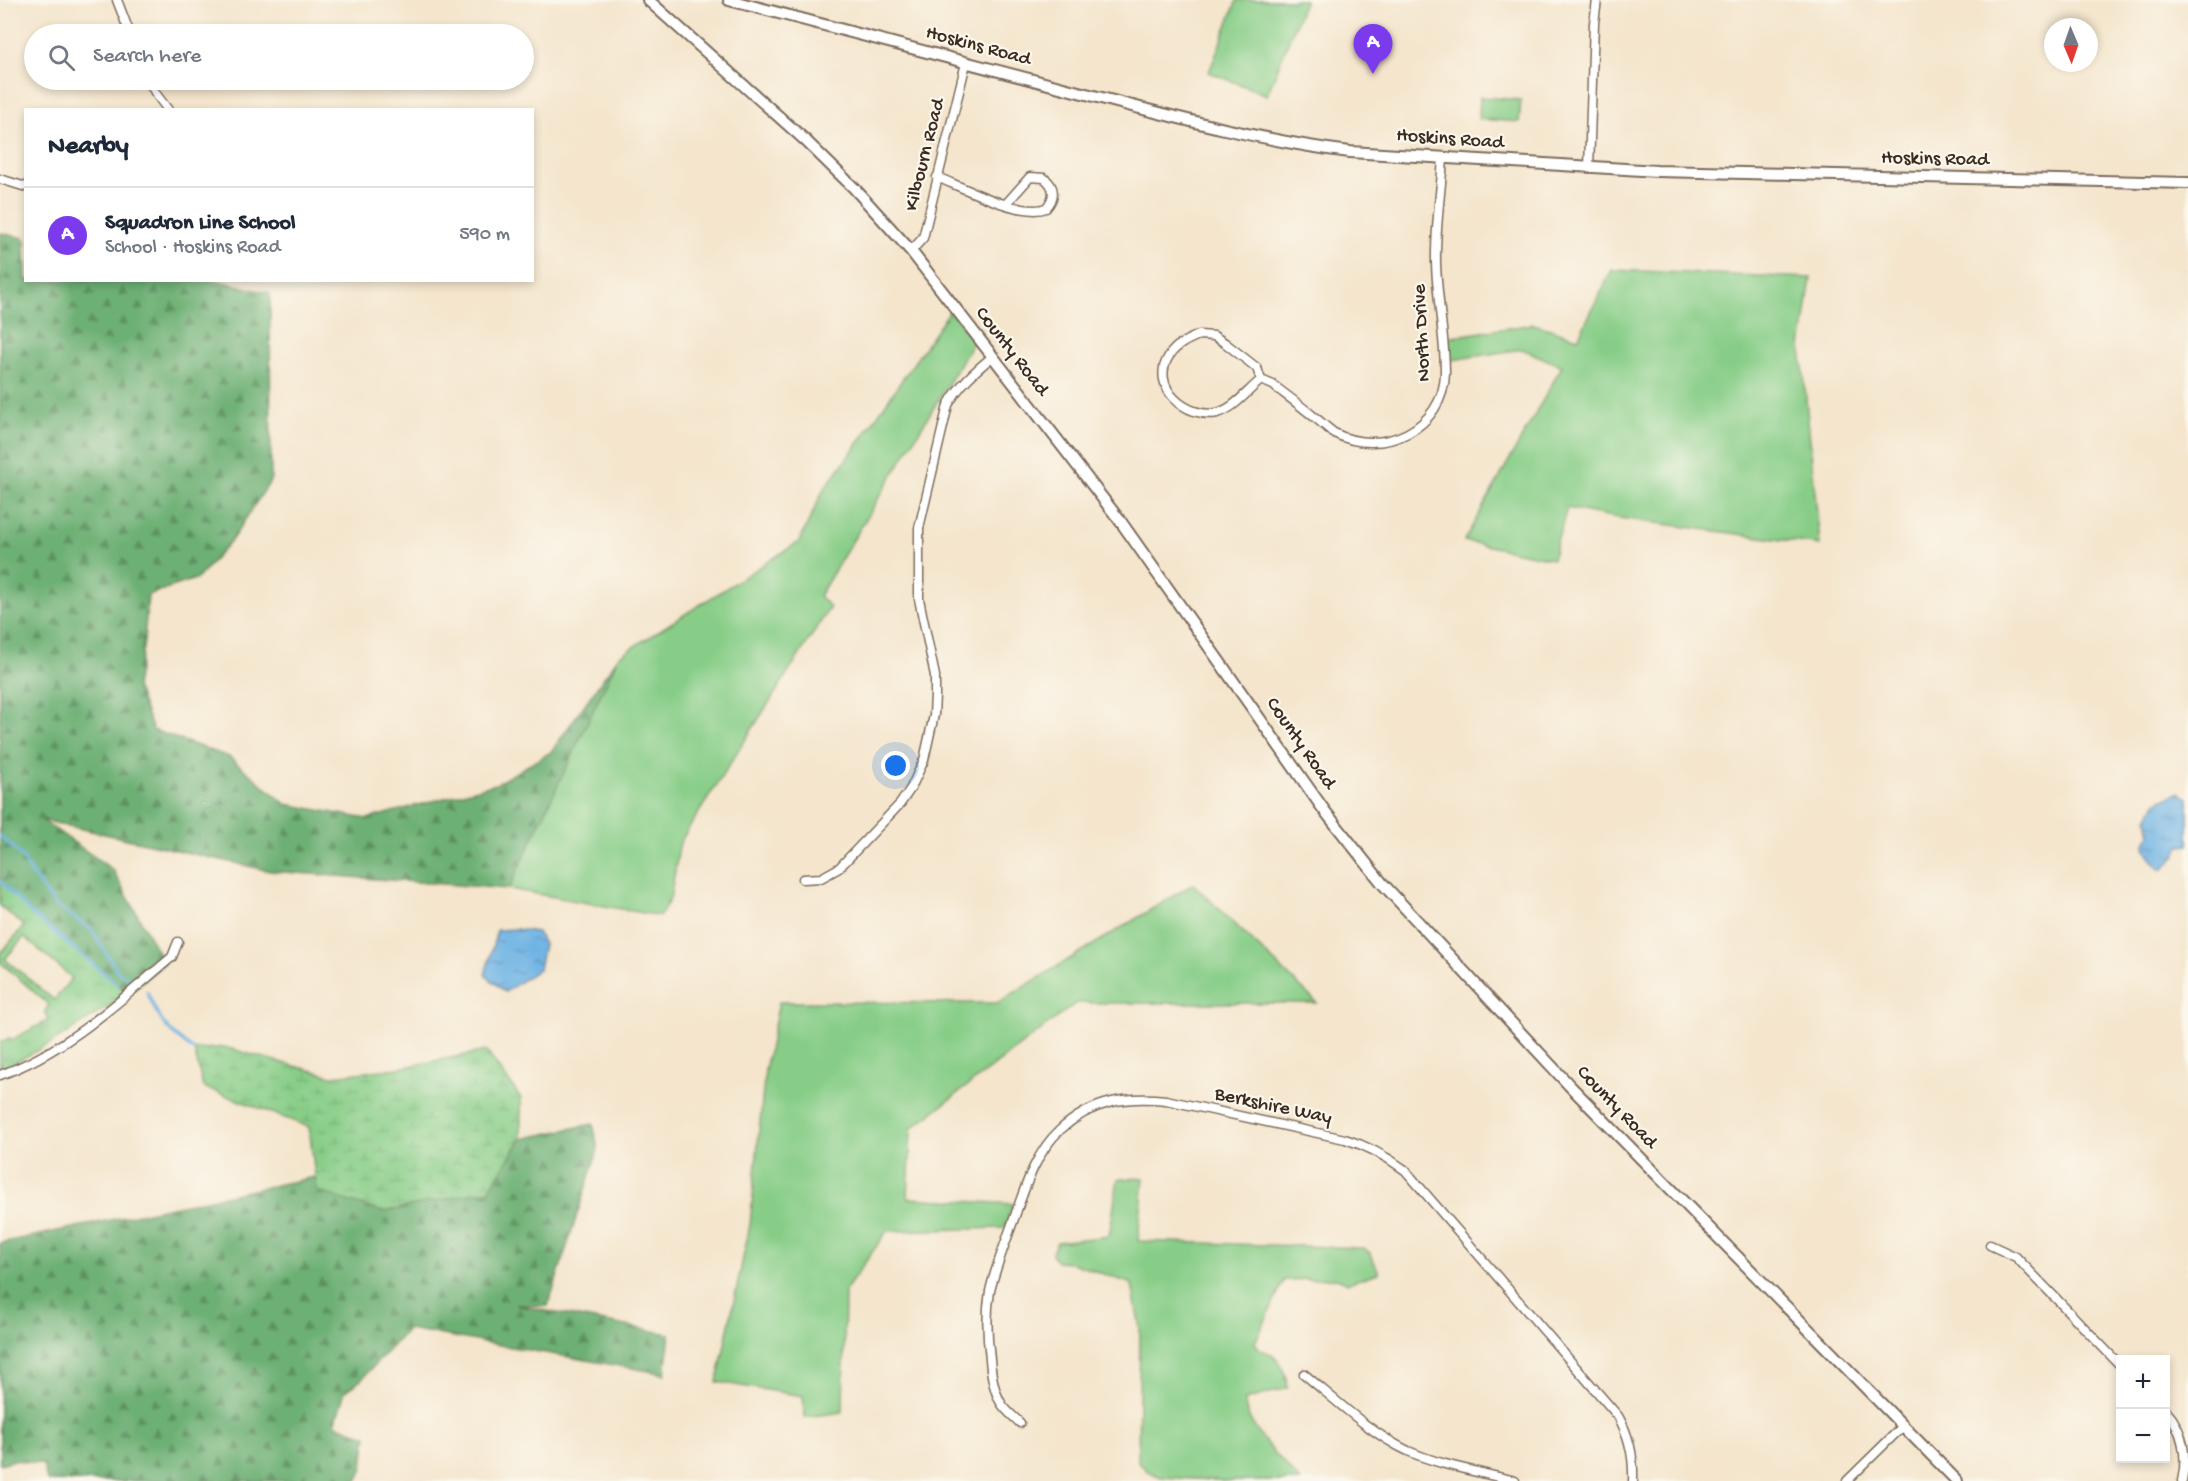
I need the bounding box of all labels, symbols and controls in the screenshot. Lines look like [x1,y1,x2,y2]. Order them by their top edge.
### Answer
north arrow [2044,18,2098,72]
street label: Hoskins Road [923,22,1035,73]
search box [24,24,534,90]
pin: A [1354,25,1392,74]
icon: search [45,41,78,74]
text: Search here [93,44,201,70]
street label: Kilbourn Road [901,94,952,214]
street label: Hoskins Road [1395,125,1507,155]
text: Nearby [48,132,129,163]
street label: Hoskins Road [1881,148,1991,172]
text: Squadron Line School [105,211,296,237]
text: A [62,224,73,247]
text: 590 m [459,224,510,247]
text: School · Hoskins Road [105,237,280,260]
street label: North Drive [1409,283,1437,382]
street label: County Road [969,303,1054,403]
street label: County Road [1260,694,1341,796]
your location [881,751,910,780]
street label: County Road [1571,1062,1663,1156]
street label: Berkshire Way [1211,1083,1334,1131]
map controls [2116,1355,2170,1463]
button: + [2116,1355,2170,1409]
button: − [2116,1409,2170,1463]

